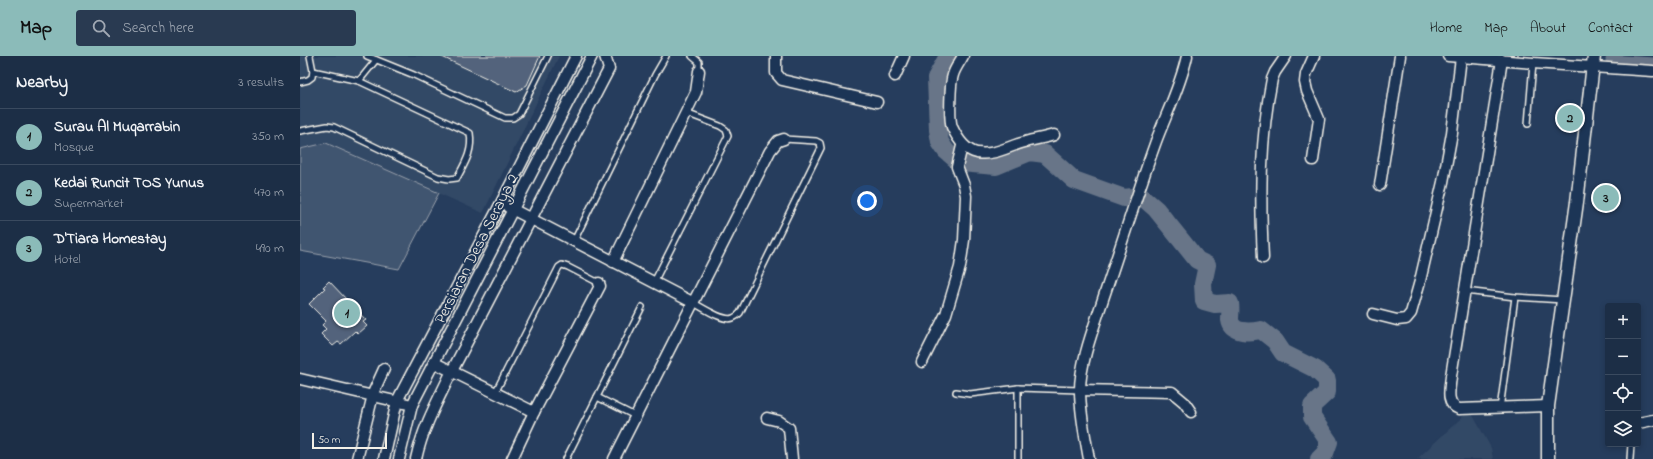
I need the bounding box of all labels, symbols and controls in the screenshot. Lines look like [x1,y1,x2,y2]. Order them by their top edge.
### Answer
search box [76,10,356,46]
text: Map [20,15,52,42]
icon: search [90,17,112,39]
text: Search here [122,17,194,39]
text: Home [1430,18,1462,39]
text: Map [1484,18,1508,39]
text: About [1530,18,1566,39]
text: Contact [1588,18,1633,39]
text: Nearby [16,70,68,95]
text: 3 results [238,73,284,92]
pin: 2 [1557,103,1583,133]
text: Surau Al Muqarrabin [54,116,180,138]
text: 1 [27,127,31,146]
text: 350 m [252,127,284,146]
text: Mosque [54,138,94,157]
street label: Persiaran Desa Seraya 2 [429,170,525,328]
text: Kedai Runcit TOS Yunus [54,172,204,194]
text: 2 [26,183,32,202]
text: 470 m [254,183,284,202]
pin: 3 [1593,183,1619,213]
your location [857,191,877,211]
text: Supermarket [54,194,124,213]
text: D'Tiara Homestay [54,228,166,250]
text: 3 [26,239,32,258]
text: 490 m [256,239,284,258]
text: Hotel [54,250,81,269]
pin: 1 [334,298,360,328]
map controls [1605,303,1641,447]
button: + [1605,303,1641,339]
button: − [1605,339,1641,375]
button: locate [1605,375,1641,411]
button: layers [1605,411,1641,447]
scale bar [312,431,387,450]
text: 50 m [318,432,340,448]

